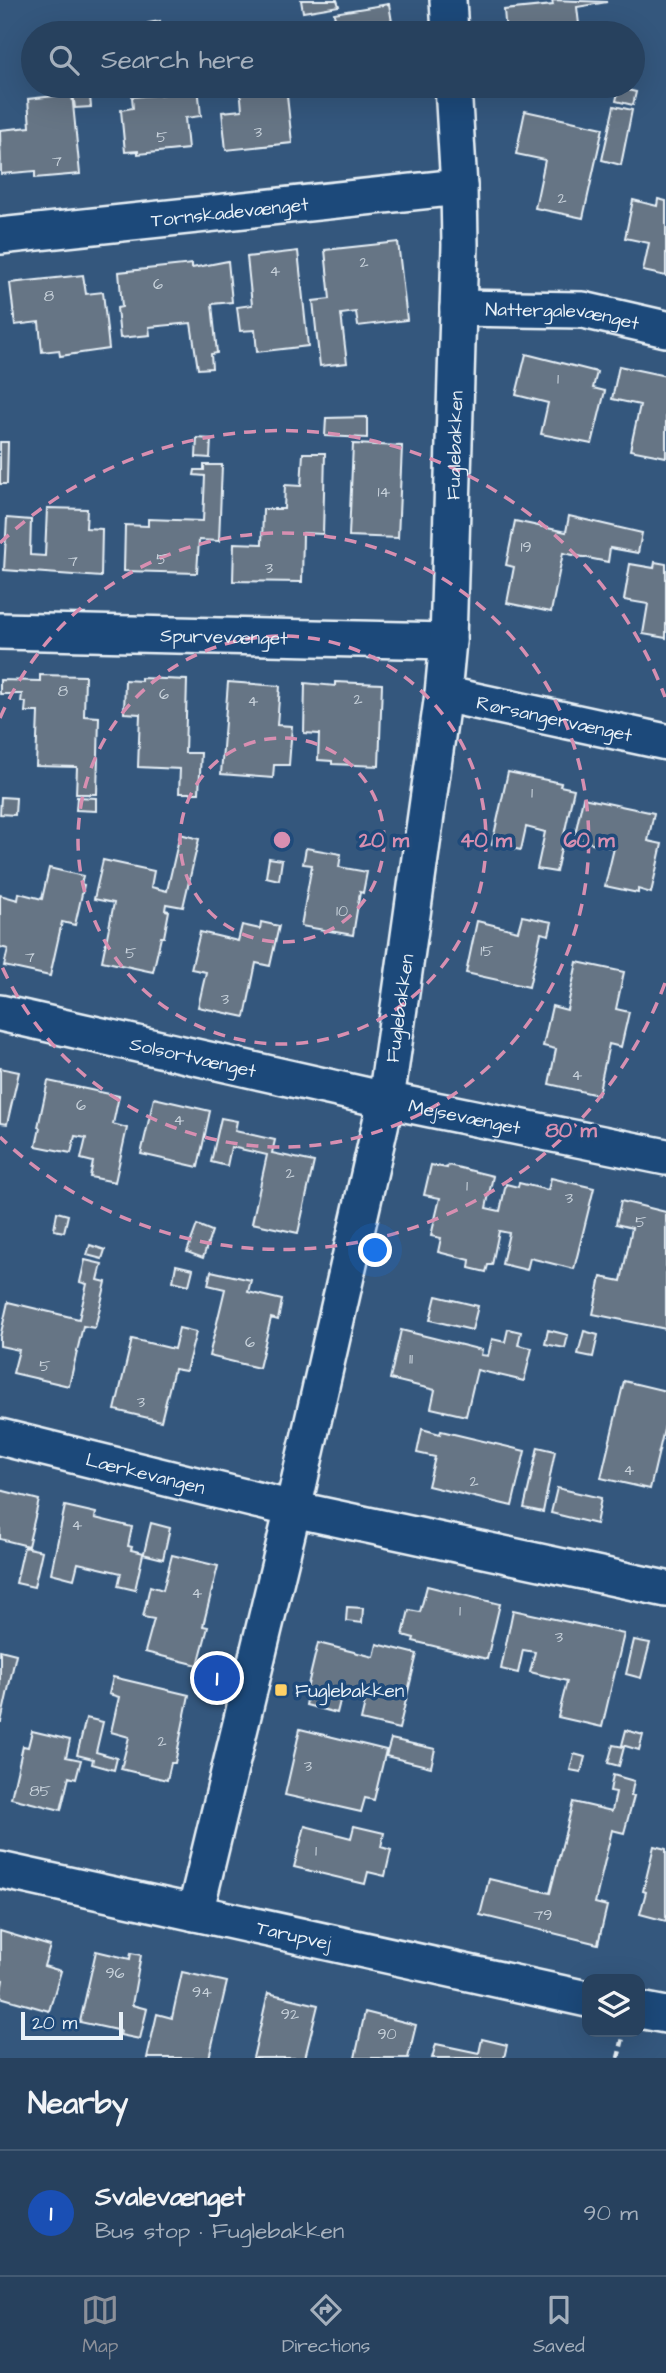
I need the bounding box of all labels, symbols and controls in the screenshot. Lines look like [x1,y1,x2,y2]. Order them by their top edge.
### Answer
search box [21,21,645,98]
icon: search [45,41,83,79]
text: Search here [101,42,254,78]
house number: 3 [254,121,262,143]
house number: 5 [156,126,168,148]
house number: 7 [52,150,62,172]
house number: 2 [557,187,567,209]
street label: Tornskadevænget [150,191,310,235]
house number: 2 [359,251,369,273]
house number: 4 [270,260,281,282]
house number: 6 [153,273,163,295]
house number: 8 [44,285,54,307]
street label: Nattergalevænget [485,296,642,338]
house number: 1 [557,368,559,390]
street label: Fuglebakken [440,390,471,501]
house number: 14 [378,481,391,503]
house number: 19 [520,536,532,558]
house number: 5 [156,548,168,570]
house number: 7 [68,550,78,572]
house number: 3 [265,557,273,579]
street label: Spurvevænget [160,623,288,653]
house number: 8 [58,680,68,702]
house number: 6 [159,683,169,705]
house number: 2 [353,688,363,710]
house number: 4 [248,690,259,712]
street label: Rørsangervænget [474,690,635,749]
house number: 1 [531,782,533,804]
text: 20 m [358,826,410,855]
text: 40 m [460,826,513,855]
text: 60 m [563,826,615,855]
centre of rings [270,828,294,852]
house number: 10 [336,900,348,922]
house number: 15 [480,940,494,962]
house number: 5 [125,942,137,964]
house number: 7 [25,946,35,968]
street label: Fuglebakken [379,952,421,1064]
house number: 3 [221,988,229,1010]
street label: Solsortvænget [127,1031,259,1085]
house number: 4 [572,1064,583,1086]
street label: Mejsevænget [406,1093,523,1142]
house number: 6 [76,1094,86,1116]
house number: 4 [174,1109,185,1131]
text: 80 m [545,1116,597,1145]
house number: 2 [285,1162,295,1184]
house number: 1 [466,1175,468,1197]
house number: 3 [565,1187,573,1209]
house number: 5 [635,1211,647,1233]
your location [358,1233,392,1267]
house number: 6 [245,1331,255,1353]
house number: 11 [409,1348,413,1370]
house number: 5 [39,1355,51,1377]
house number: 3 [137,1391,145,1413]
street label: Lærkevangen [83,1447,208,1502]
house number: 4 [624,1459,635,1481]
house number: 2 [469,1470,479,1492]
house number: 4 [72,1514,83,1536]
house number: 4 [192,1582,203,1604]
house number: 1 [459,1600,461,1622]
house number: 3 [555,1626,563,1648]
pin: 1 [194,1652,240,1704]
place label: Fuglebakken [295,1678,404,1706]
marker: Fuglebakken [273,1682,289,1698]
house number: 2 [157,1730,167,1752]
house number: 3 [304,1755,312,1777]
house number: 85 [29,1780,52,1802]
house number: 1 [315,1840,317,1862]
house number: 79 [534,1904,552,1926]
street label: Tarupvej [254,1915,334,1958]
house number: 96 [105,1962,125,1984]
map controls [582,1974,645,2037]
button: layers [582,1974,645,2037]
house number: 94 [192,1981,212,2003]
house number: 92 [281,2003,299,2025]
scale bar [21,2009,122,2041]
text: 20 m [32,2010,77,2037]
house number: 90 [377,2023,397,2045]
text: Nearby [28,2083,128,2125]
text: Svalevænget [95,2179,245,2215]
text: 1 [50,2197,52,2229]
text: 90 m [583,2197,638,2229]
text: Bus stop · Fuglebakken [95,2215,344,2247]
tab: Map [81,2291,119,2360]
tab: Directions [282,2291,370,2360]
tab: Saved [533,2291,585,2360]

